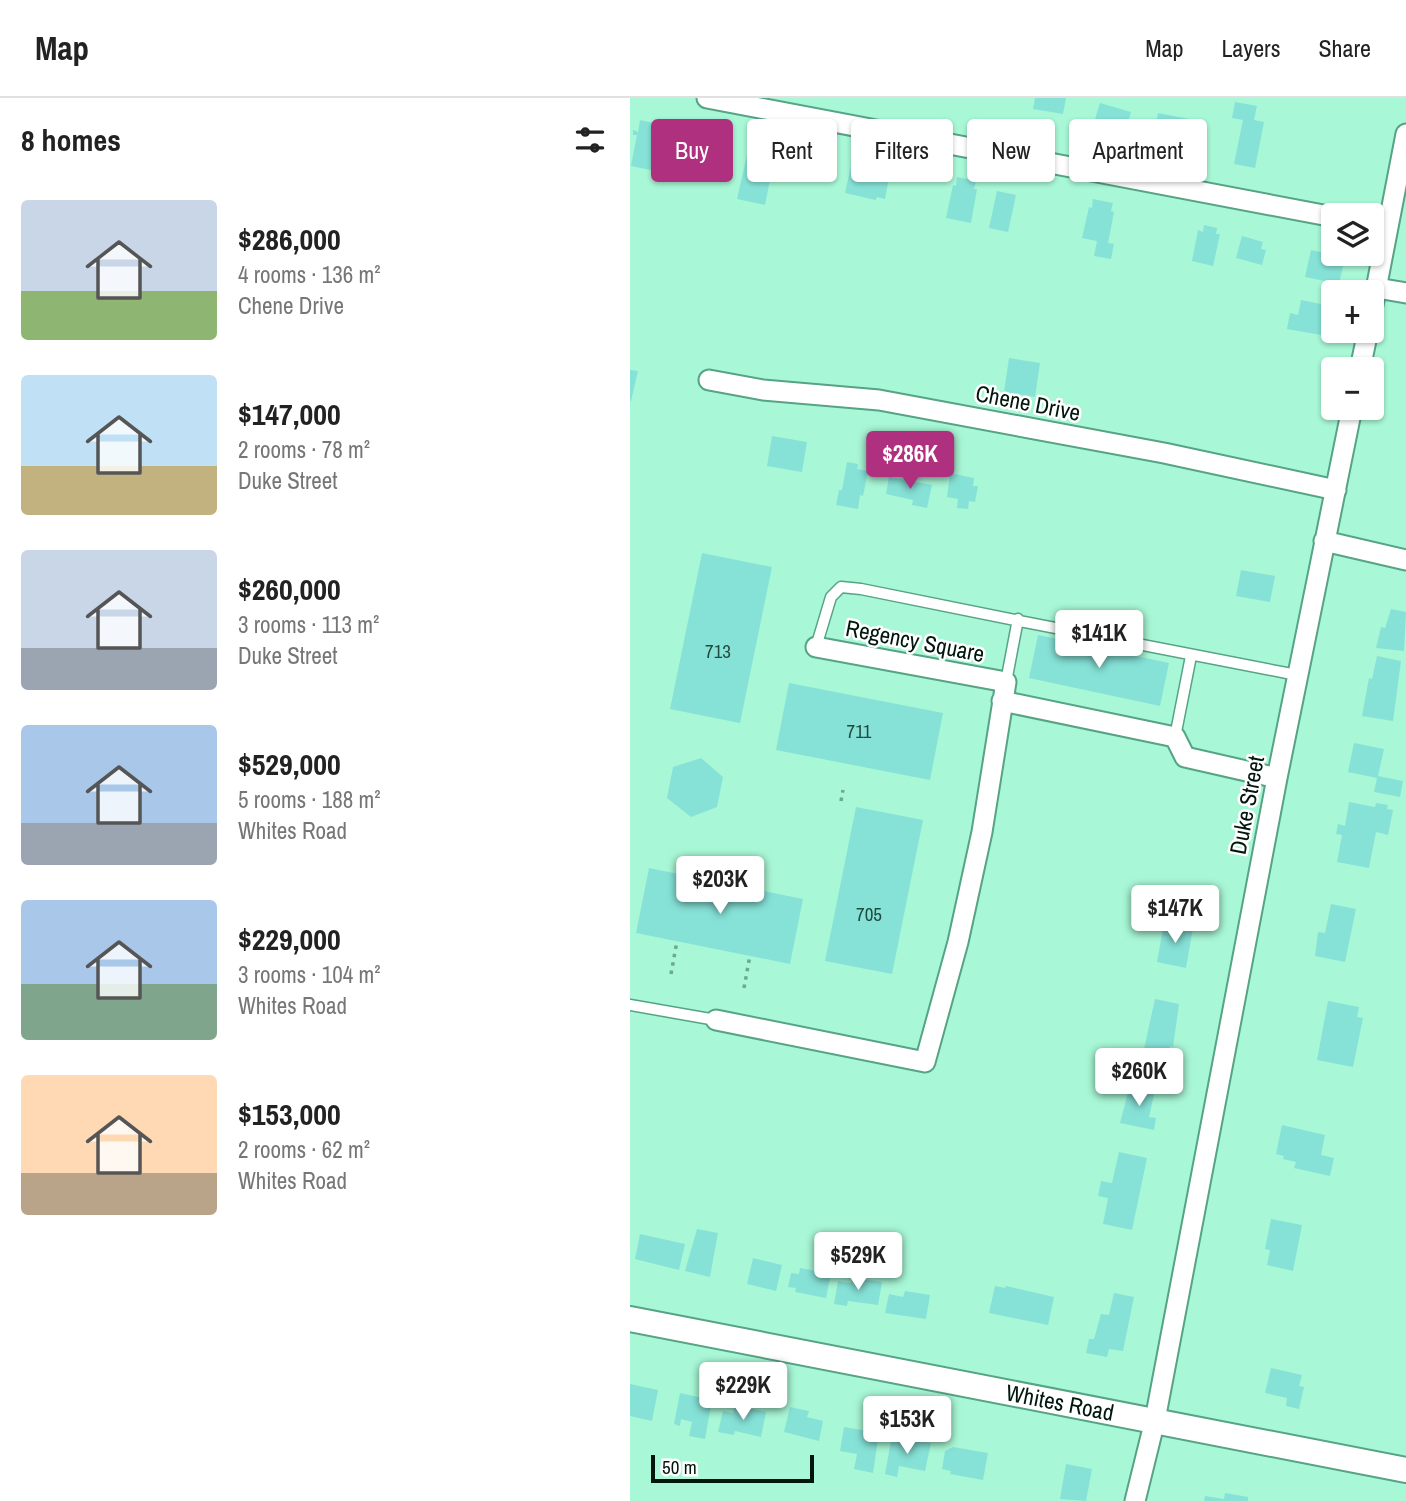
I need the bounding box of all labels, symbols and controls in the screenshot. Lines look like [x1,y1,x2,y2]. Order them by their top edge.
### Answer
text: Map [35,26,89,70]
text: Map [1145,32,1183,64]
text: Layers [1221,32,1280,64]
text: Share [1318,32,1371,64]
chip: Buy [651,119,733,182]
chip: Rent [747,119,837,182]
chip: Filters [851,119,953,182]
chip: New [967,119,1055,182]
chip: Apartment [1069,119,1207,182]
text: 8 homes [21,120,121,160]
icon: filters [571,121,609,159]
map controls [1321,203,1384,420]
button: layers [1321,203,1384,266]
text: $286,000 [238,219,341,259]
icon: home [77,228,161,312]
text: 4 rooms · 136 m² [238,259,381,290]
button: + [1321,280,1384,343]
text: Chene Drive [238,290,344,321]
button: − [1321,357,1384,420]
street label: Chene Drive [973,377,1083,428]
text: $147,000 [238,394,341,434]
icon: home [77,403,161,487]
pin: $286K [861,432,959,491]
text: 2 rooms · 78 m² [238,434,370,465]
text: $286K [882,438,938,469]
text: Duke Street [238,465,338,496]
text: $260,000 [238,569,341,609]
icon: home [77,578,161,662]
text: 3 rooms · 113 m² [238,609,379,640]
pin: $141K [1050,610,1148,670]
street label: Regency Square [843,612,987,669]
text: $141K [1071,617,1127,648]
house number: 713 [705,638,731,664]
text: Duke Street [238,640,338,671]
house number: 711 [847,718,872,744]
text: $529,000 [238,744,341,784]
icon: home [77,753,161,837]
street label: Duke Street [1222,753,1271,857]
text: 5 rooms · 188 m² [238,784,381,815]
text: Whites Road [238,815,347,846]
pin: $203K [671,856,769,916]
text: $203K [692,863,748,894]
pin: $147K [1126,886,1224,945]
text: $147K [1147,892,1203,923]
house number: 705 [856,901,882,927]
text: $229,000 [238,919,341,959]
icon: home [77,928,161,1012]
text: 3 rooms · 104 m² [238,959,381,990]
text: Whites Road [238,990,347,1021]
pin: $260K [1090,1048,1188,1108]
text: $260K [1111,1055,1167,1086]
text: $153,000 [238,1094,341,1134]
icon: home [77,1103,161,1187]
text: 2 rooms · 62 m² [238,1134,370,1165]
text: Whites Road [238,1165,347,1196]
pin: $529K [809,1232,907,1292]
text: $529K [830,1239,886,1270]
pin: $229K [694,1362,792,1422]
text: $229K [715,1369,771,1400]
street label: Whites Road [1004,1377,1117,1428]
pin: $153K [858,1396,956,1456]
text: $153K [879,1403,935,1434]
scale bar [651,1452,814,1484]
text: 50 m [662,1454,697,1480]

